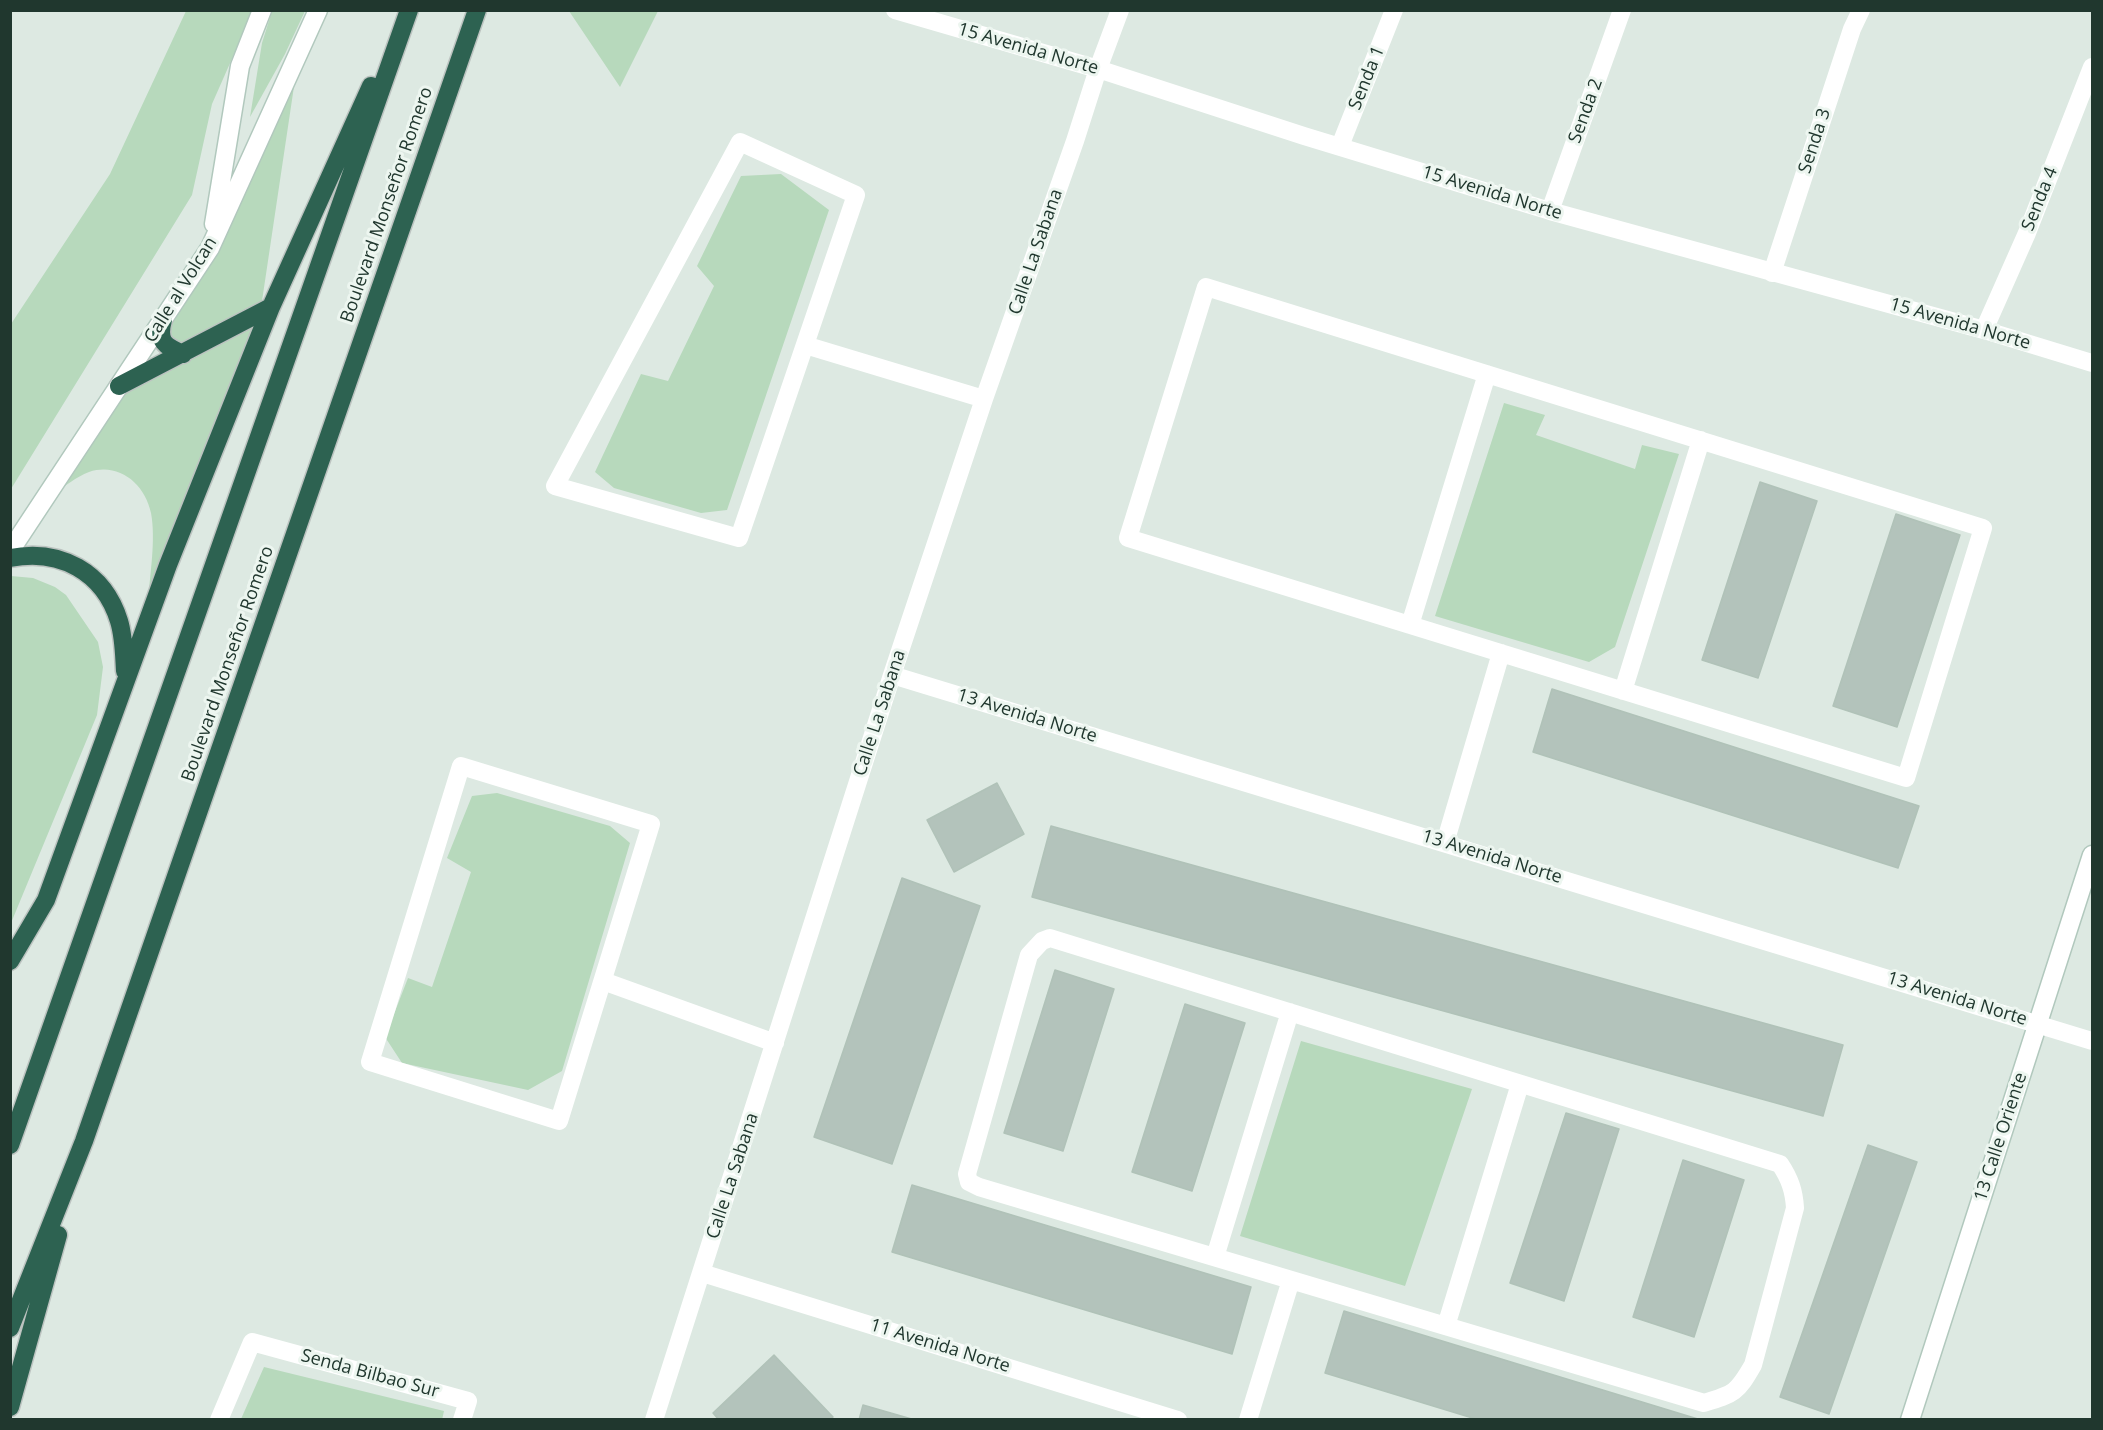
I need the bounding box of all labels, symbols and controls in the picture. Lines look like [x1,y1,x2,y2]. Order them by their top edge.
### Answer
street label: 15 Avenida Norte [955,19,1101,79]
street label: Senda 1 [1344,43,1390,113]
street label: Senda 2 [1564,76,1608,146]
street label: Boulevard Monseñor Romero [336,84,438,326]
street label: Senda 3 [1794,106,1836,176]
street label: 15 Avenida Norte [1419,161,1565,225]
street label: Senda 4 [2017,164,2063,234]
street label: Calle La Sabana [1004,186,1068,318]
street label: Calle al Volcan [140,233,222,347]
street label: 15 Avenida Norte [1887,294,2033,354]
street label: Boulevard Monseñor Romero [177,543,279,785]
street label: Calle La Sabana [849,647,911,779]
street label: 13 Avenida Norte [954,684,1100,748]
street label: 13 Avenida Norte [1419,825,1565,889]
street label: 13 Avenida Norte [1884,967,2030,1031]
street label: 13 Calle Oriente [1970,1070,2032,1204]
street label: Calle La Sabana [702,1110,764,1242]
street label: 11 Avenida Norte [867,1314,1013,1378]
street label: Senda Bilbao Sur [299,1345,441,1403]

